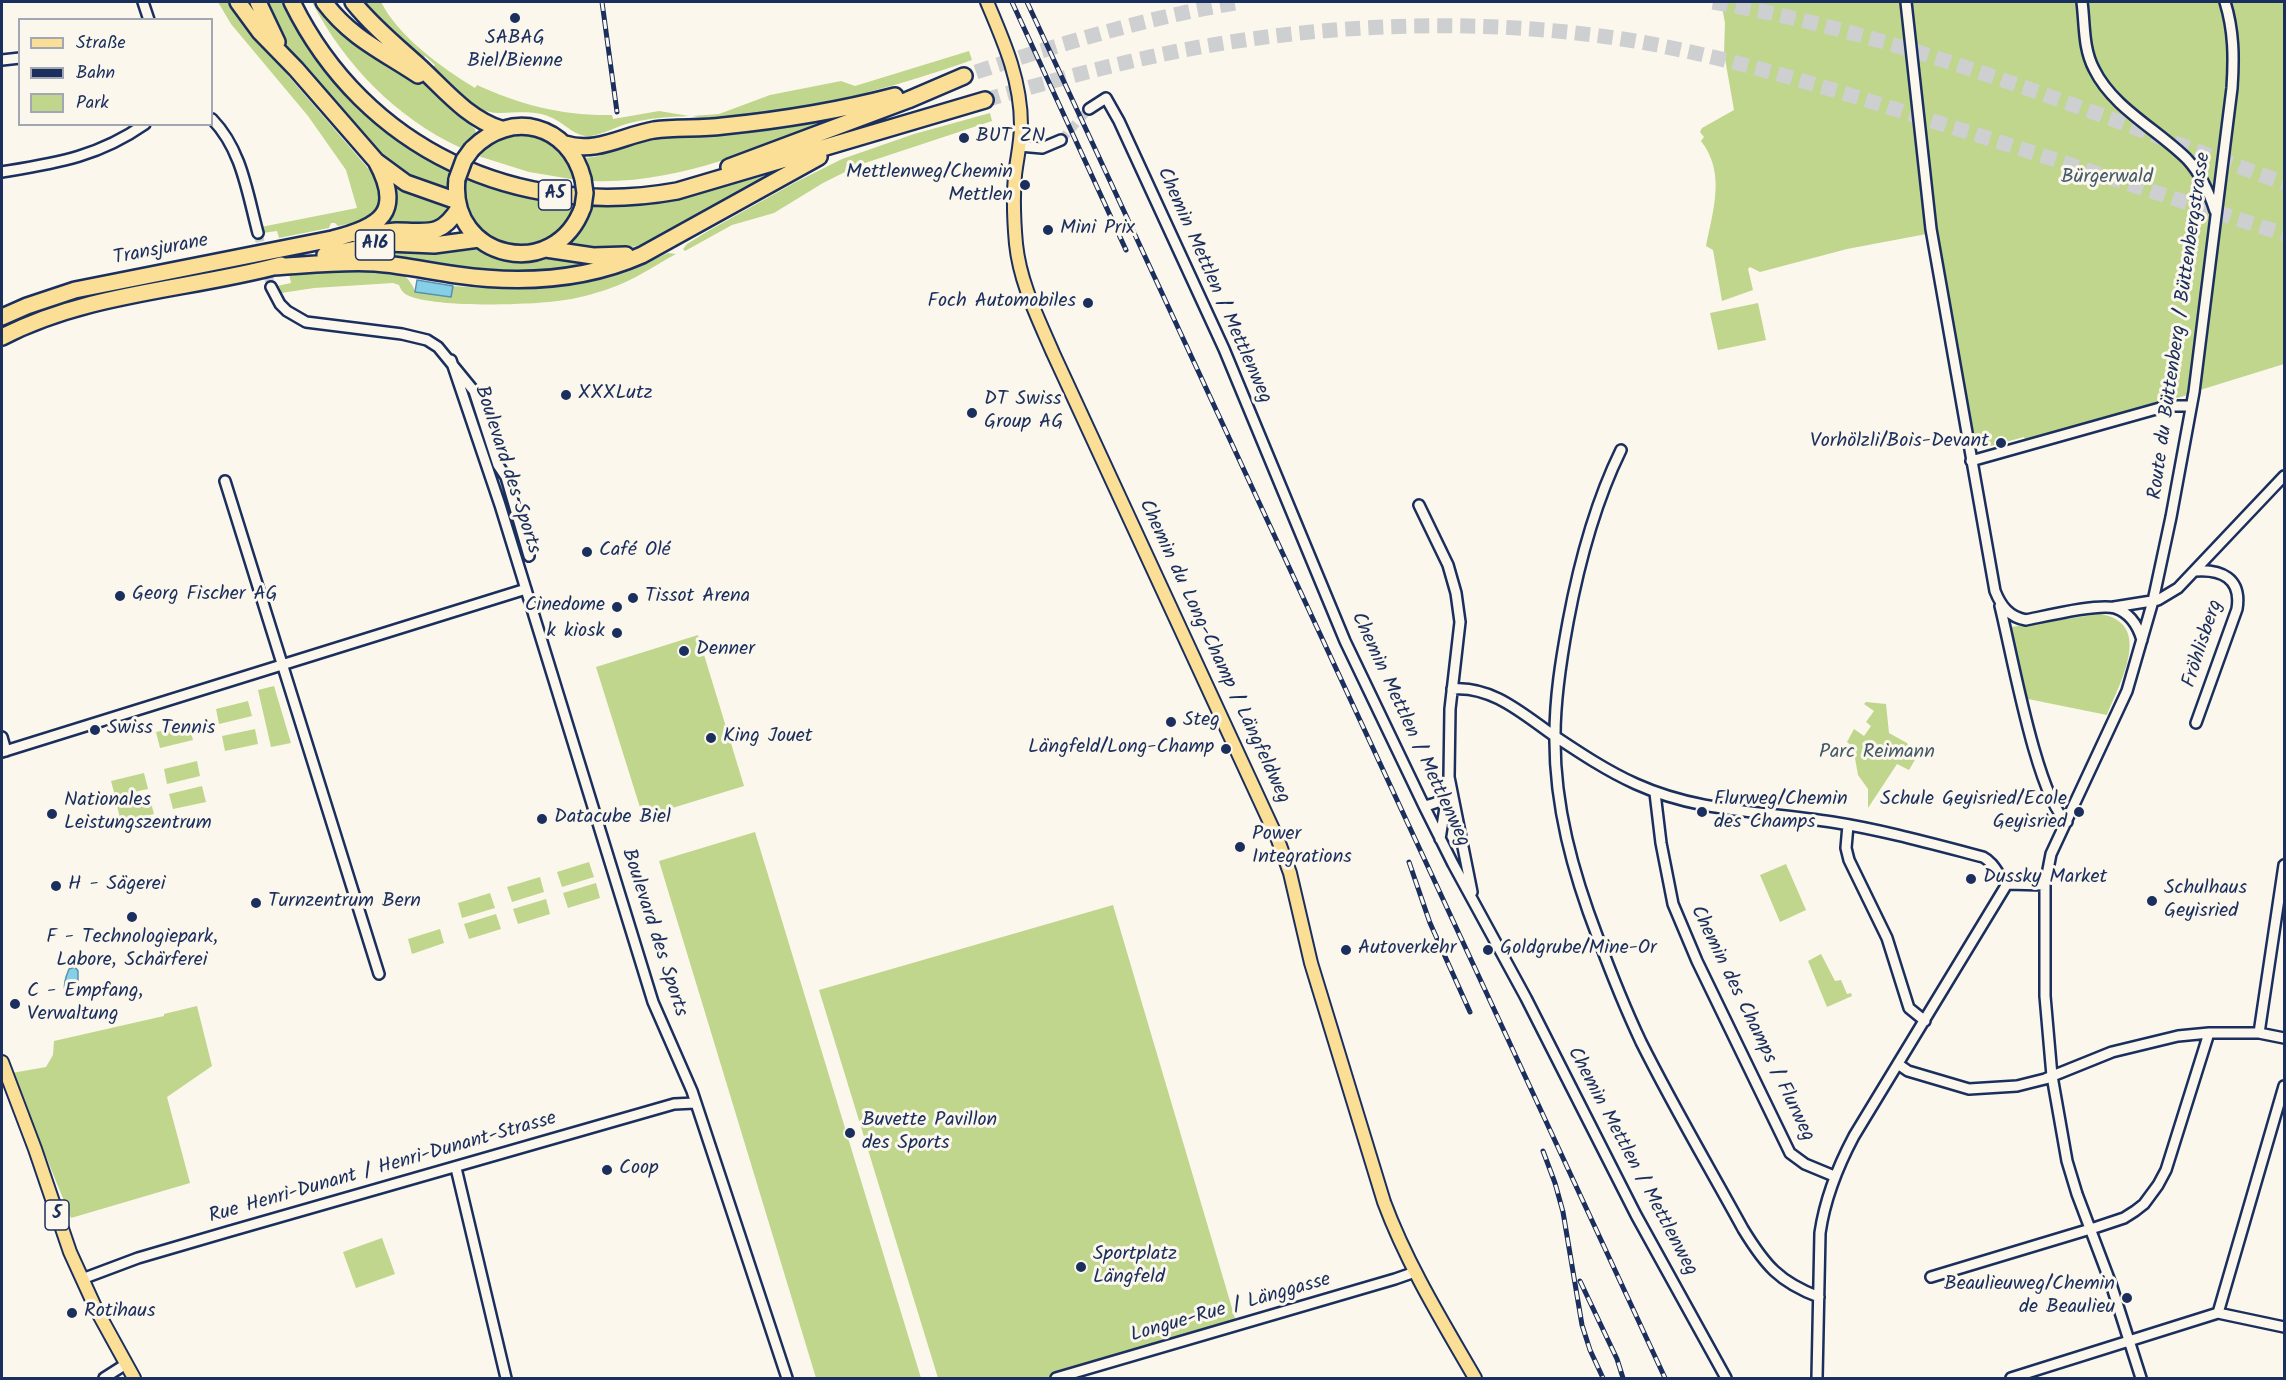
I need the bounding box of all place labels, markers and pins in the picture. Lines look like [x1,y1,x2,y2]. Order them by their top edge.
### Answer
marker: SABAG Biel/Bienne [508,11,522,25]
place label: SABAG Biel/Bienne [467,28,563,75]
place label: BUT ZN [976,126,1045,150]
marker: BUT ZN [957,131,971,145]
place label: Mettlenweg/Chemin Mettlen [846,162,1013,209]
marker: Mettlenweg/Chemin Mettlen [1018,178,1032,192]
place label: Mini Prix [1060,218,1135,242]
marker: Mini Prix [1041,223,1055,237]
place label: Foch Automobiles [928,291,1076,315]
marker: Foch Automobiles [1081,296,1095,310]
place label: XXXLutz [578,383,653,407]
marker: XXXLutz [559,388,573,402]
place label: DT Swiss Group AG [984,389,1063,436]
marker: DT Swiss Group AG [965,406,979,420]
place label: Vorhölzli/Bois-Devant [1810,431,1989,455]
marker: Vorhölzli/Bois-Devant [1994,436,2008,450]
place label: Café Olé [599,540,671,564]
marker: Café Olé [580,545,594,559]
place label: Georg Fischer AG [132,584,278,608]
place label: Tissot Arena [645,586,750,610]
marker: Georg Fischer AG [113,589,127,603]
marker: Tissot Arena [626,591,640,605]
place label: Cinedome [525,595,605,619]
marker: Cinedome [610,600,624,614]
place label: k kiosk [547,621,605,645]
marker: k kiosk [610,626,624,640]
place label: Denner [696,639,755,663]
marker: Denner [677,644,691,658]
place label: Steg [1183,710,1220,734]
marker: Steg [1164,715,1178,729]
place label: Swiss Tennis [107,718,215,742]
marker: Swiss Tennis [88,723,102,737]
place label: King Jouet [723,726,813,750]
marker: King Jouet [704,731,718,745]
place label: Längfeld/Long-Champ [1028,737,1214,761]
marker: Längfeld/Long-Champ [1219,742,1233,756]
place label: Flurweg/Chemin des Champs [1714,789,1848,836]
place label: Schule Geyisried/Ecole Geyisried [1880,789,2067,836]
place label: Nationales Leistungszentrum [64,790,212,837]
marker: Flurweg/Chemin des Champs [1695,805,1709,819]
marker: Schule Geyisried/Ecole Geyisried [2072,805,2086,819]
marker: Nationales Leistungszentrum [45,807,59,821]
place label: Datacube Biel [554,807,671,831]
marker: Datacube Biel [535,812,549,826]
place label: Power Integrations [1252,824,1352,871]
marker: Power Integrations [1233,840,1247,854]
place label: Dussky Market [1983,867,2107,891]
marker: Dussky Market [1964,872,1978,886]
place label: H - Sägerei [68,874,166,898]
place label: Schulhaus Geyisried [2164,878,2247,925]
marker: H - Sägerei [49,879,63,893]
place label: Turnzentrum Bern [268,891,421,915]
marker: Schulhaus Geyisried [2145,894,2159,908]
marker: Turnzentrum Bern [249,896,263,910]
marker: F - Technologiepark, Labore, Schärferei [125,910,139,924]
place label: F - Technologiepark, Labore, Schärferei [46,927,218,974]
place label: Autoverkehr [1358,938,1456,962]
place label: Goldgrube/Mine-Or [1500,938,1657,962]
marker: Autoverkehr [1339,943,1353,957]
marker: Goldgrube/Mine-Or [1481,943,1495,957]
place label: C - Empfang, Verwaltung [27,981,143,1028]
marker: C - Empfang, Verwaltung [8,997,22,1011]
place label: Buvette Pavillon des Sports [862,1110,997,1157]
marker: Buvette Pavillon des Sports [843,1126,857,1140]
place label: Coop [619,1158,659,1182]
marker: Coop [600,1163,614,1177]
place label: Sportplatz Längfeld [1093,1244,1177,1291]
marker: Sportplatz Längfeld [1074,1260,1088,1274]
place label: Beaulieuweg/Chemin de Beaulieu [1944,1274,2115,1321]
marker: Beaulieuweg/Chemin de Beaulieu [2120,1291,2134,1305]
place label: Rotihaus [84,1301,155,1325]
marker: Rotihaus [65,1306,79,1320]

